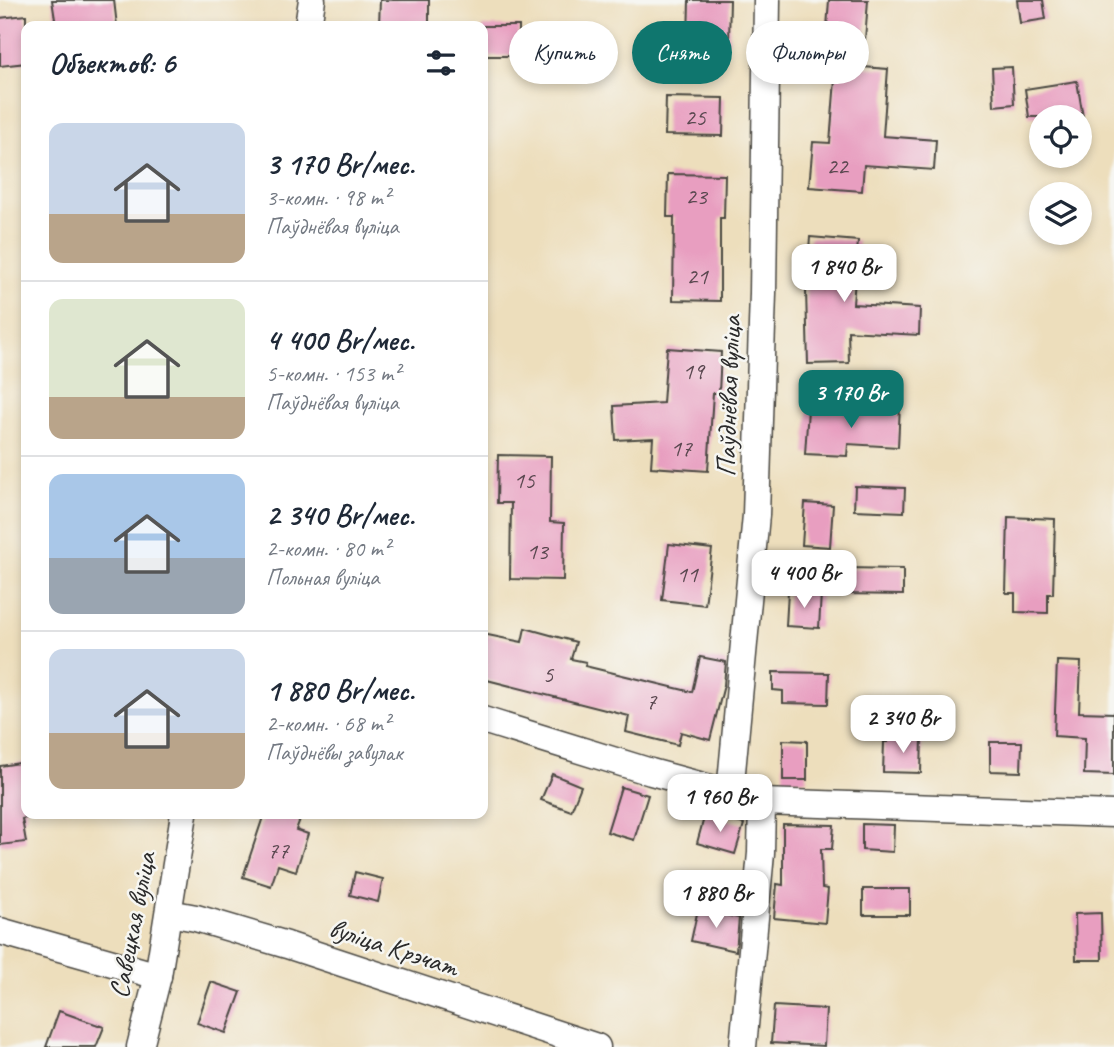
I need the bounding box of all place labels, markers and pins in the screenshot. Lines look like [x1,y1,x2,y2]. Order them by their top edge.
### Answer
pin: 1 840 Br [772,244,916,304]
pin: 3 170 Br [779,370,923,430]
pin: 4 400 Br [732,550,876,610]
pin: 2 340 Br [831,696,975,755]
pin: 1 960 Br [648,774,792,834]
pin: 1 880 Br [644,870,788,930]

